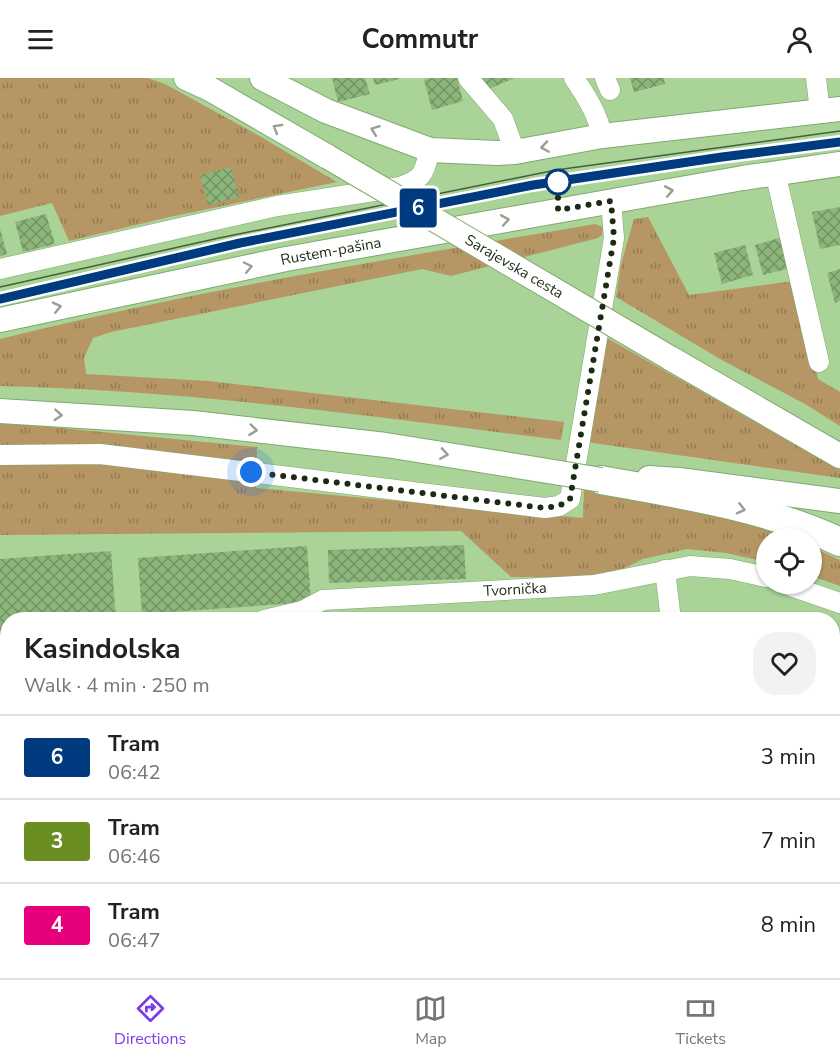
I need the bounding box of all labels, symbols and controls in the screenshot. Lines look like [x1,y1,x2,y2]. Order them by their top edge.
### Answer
text: Commutr [362,21,478,58]
icon: menu [24,23,57,56]
icon: person [783,23,816,56]
one-way arrow [273,123,283,135]
one-way arrow [370,125,381,138]
one-way arrow [540,140,550,152]
unlabelled marker [545,169,571,195]
one-way arrow [664,185,674,198]
line badge: 6 [398,188,438,228]
text: 6 [412,194,424,222]
one-way arrow [499,214,509,227]
street label: Sarajevska cesta [461,230,567,303]
street label: Rustem-pašina [279,232,383,270]
one-way arrow [243,261,253,274]
one-way arrow [52,301,62,314]
one-way arrow [54,408,63,421]
one-way arrow [248,423,257,435]
one-way arrow [440,448,449,460]
your location [236,457,266,487]
one-way arrow [735,502,746,514]
map controls [756,528,822,594]
button: locate [756,528,822,594]
street label: Tvornička [483,578,547,601]
text: Kasindolska [24,630,181,668]
button: heart [753,632,816,695]
text: Walk · 4 min · 250 m [24,672,210,699]
text: Tram [108,729,160,759]
text: 3 min [761,742,816,772]
text: 6 [51,743,63,771]
text: 06:42 [108,759,161,786]
text: Tram [108,813,160,843]
text: 7 min [761,826,816,856]
text: 3 [51,827,63,855]
text: 06:46 [108,843,161,870]
text: Tram [108,897,160,927]
text: 8 min [761,910,816,940]
text: 4 [51,911,63,939]
text: 06:47 [108,927,161,954]
tab: Directions [114,992,186,1050]
tab: Map [414,992,447,1050]
tab: Tickets [676,992,726,1050]

